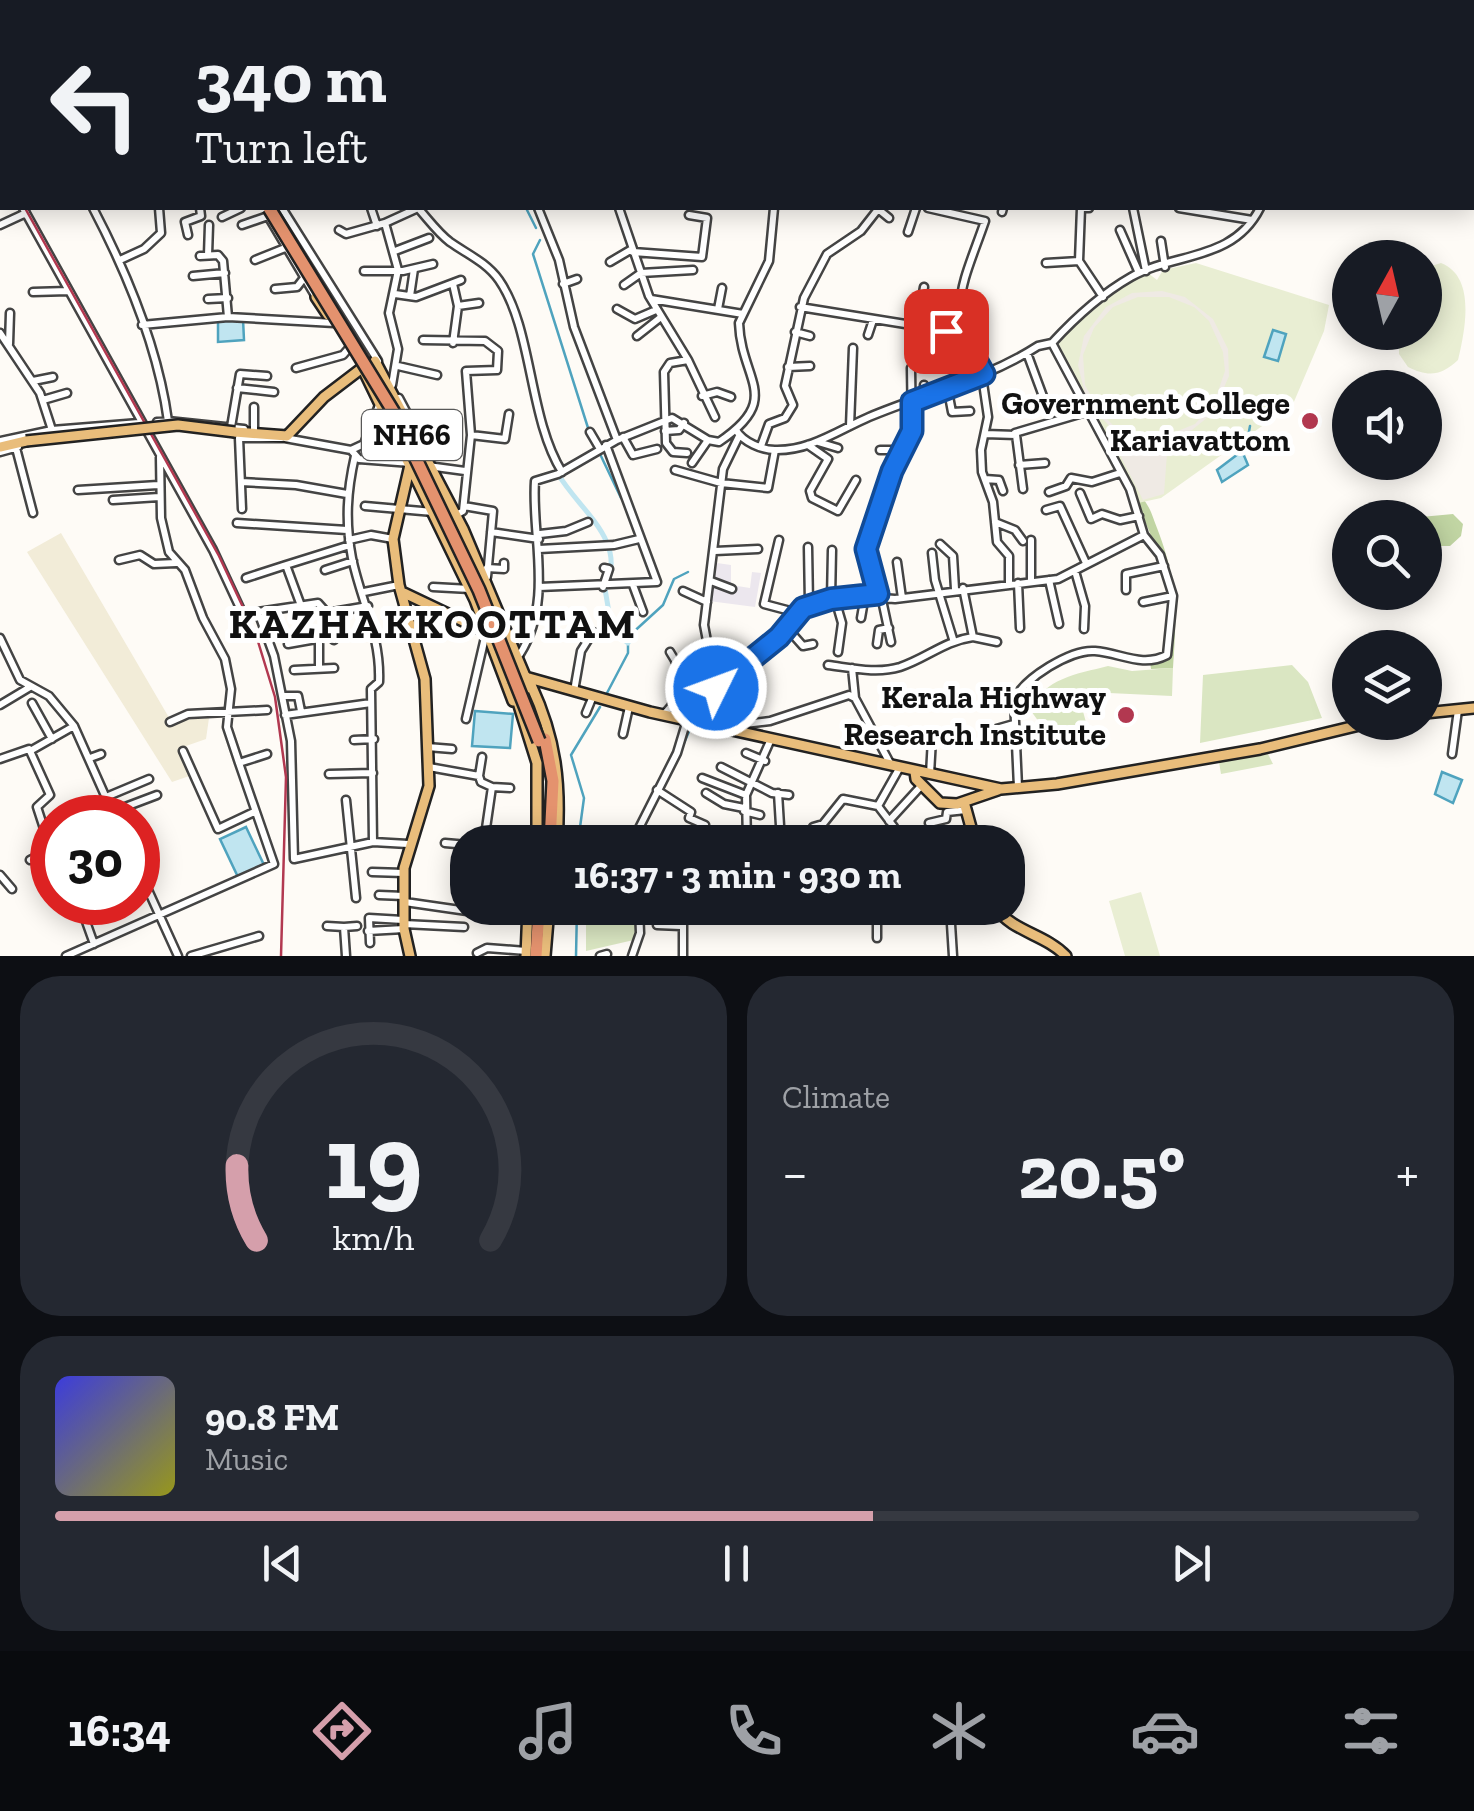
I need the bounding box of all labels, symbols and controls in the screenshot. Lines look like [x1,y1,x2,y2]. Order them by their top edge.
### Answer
text: 340 m [195,36,387,120]
icon: left [30,40,160,170]
text: Turn left [195,121,367,175]
north arrow [1332,240,1442,350]
map controls [1332,240,1442,740]
pin [904,289,989,374]
icon: arrive [919,304,974,359]
button: sound [1332,370,1442,480]
place label: Government College Kariavattom [1001,384,1290,459]
road number: NH66 [362,410,462,460]
marker: Government College Kariavattom [1299,410,1321,432]
button: search [1332,500,1442,610]
district label: KAZHAKKOOTTAM [228,598,638,649]
button: layers [1332,630,1442,740]
position arrow [664,636,768,740]
place label: Kerala Highway Research Institute [844,678,1106,753]
marker: Kerala Highway Research Institute [1115,704,1137,726]
speed limit sign: 30 [30,795,160,925]
text: 16:37 · 3 min · 930 m [574,852,901,898]
text: Climate [782,1078,890,1116]
text: 19 [325,1100,422,1225]
text: 20.5° [1018,1127,1185,1217]
text: − [782,1140,808,1206]
text: + [1396,1140,1419,1206]
text: km/h [333,1216,414,1259]
text: 90.8 FM [205,1394,339,1440]
text: Music [205,1440,288,1478]
icon: previous [255,1536,310,1591]
icon: pause [709,1536,764,1591]
icon: next [1164,1536,1219,1591]
icon: directions [307,1696,377,1766]
icon: music [513,1696,583,1766]
icon: phone [719,1696,789,1766]
icon: climate [924,1696,994,1766]
icon: car [1130,1696,1200,1766]
icon: filters [1336,1696,1406,1766]
text: 16:34 [68,1704,171,1758]

